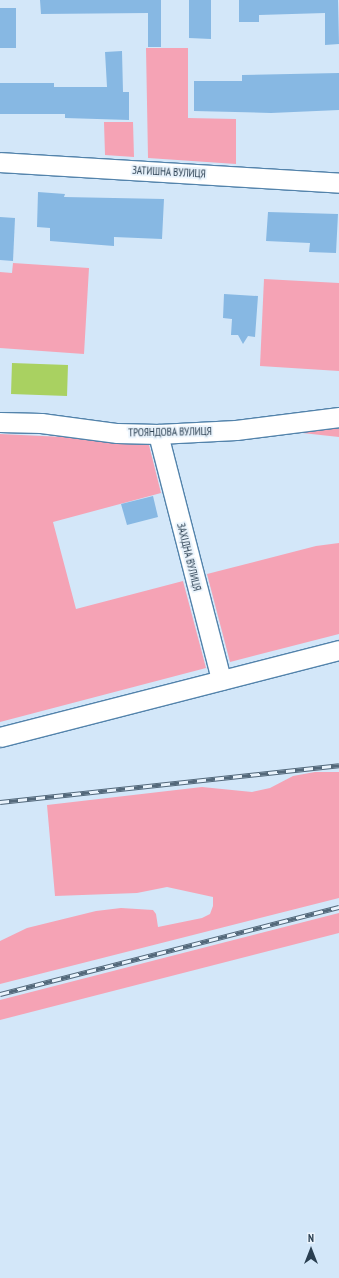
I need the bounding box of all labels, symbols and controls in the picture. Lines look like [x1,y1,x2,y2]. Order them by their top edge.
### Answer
street label: ЗАТИШНА ВУЛИЦЯ [132,163,206,181]
street label: ТРОЯНДОВА ВУЛИЦЯ [128,425,212,439]
street label: ЗАХІДНА ВУЛИЦЯ [174,521,204,593]
north arrow [291,1230,331,1270]
text: N [308,1231,314,1245]

